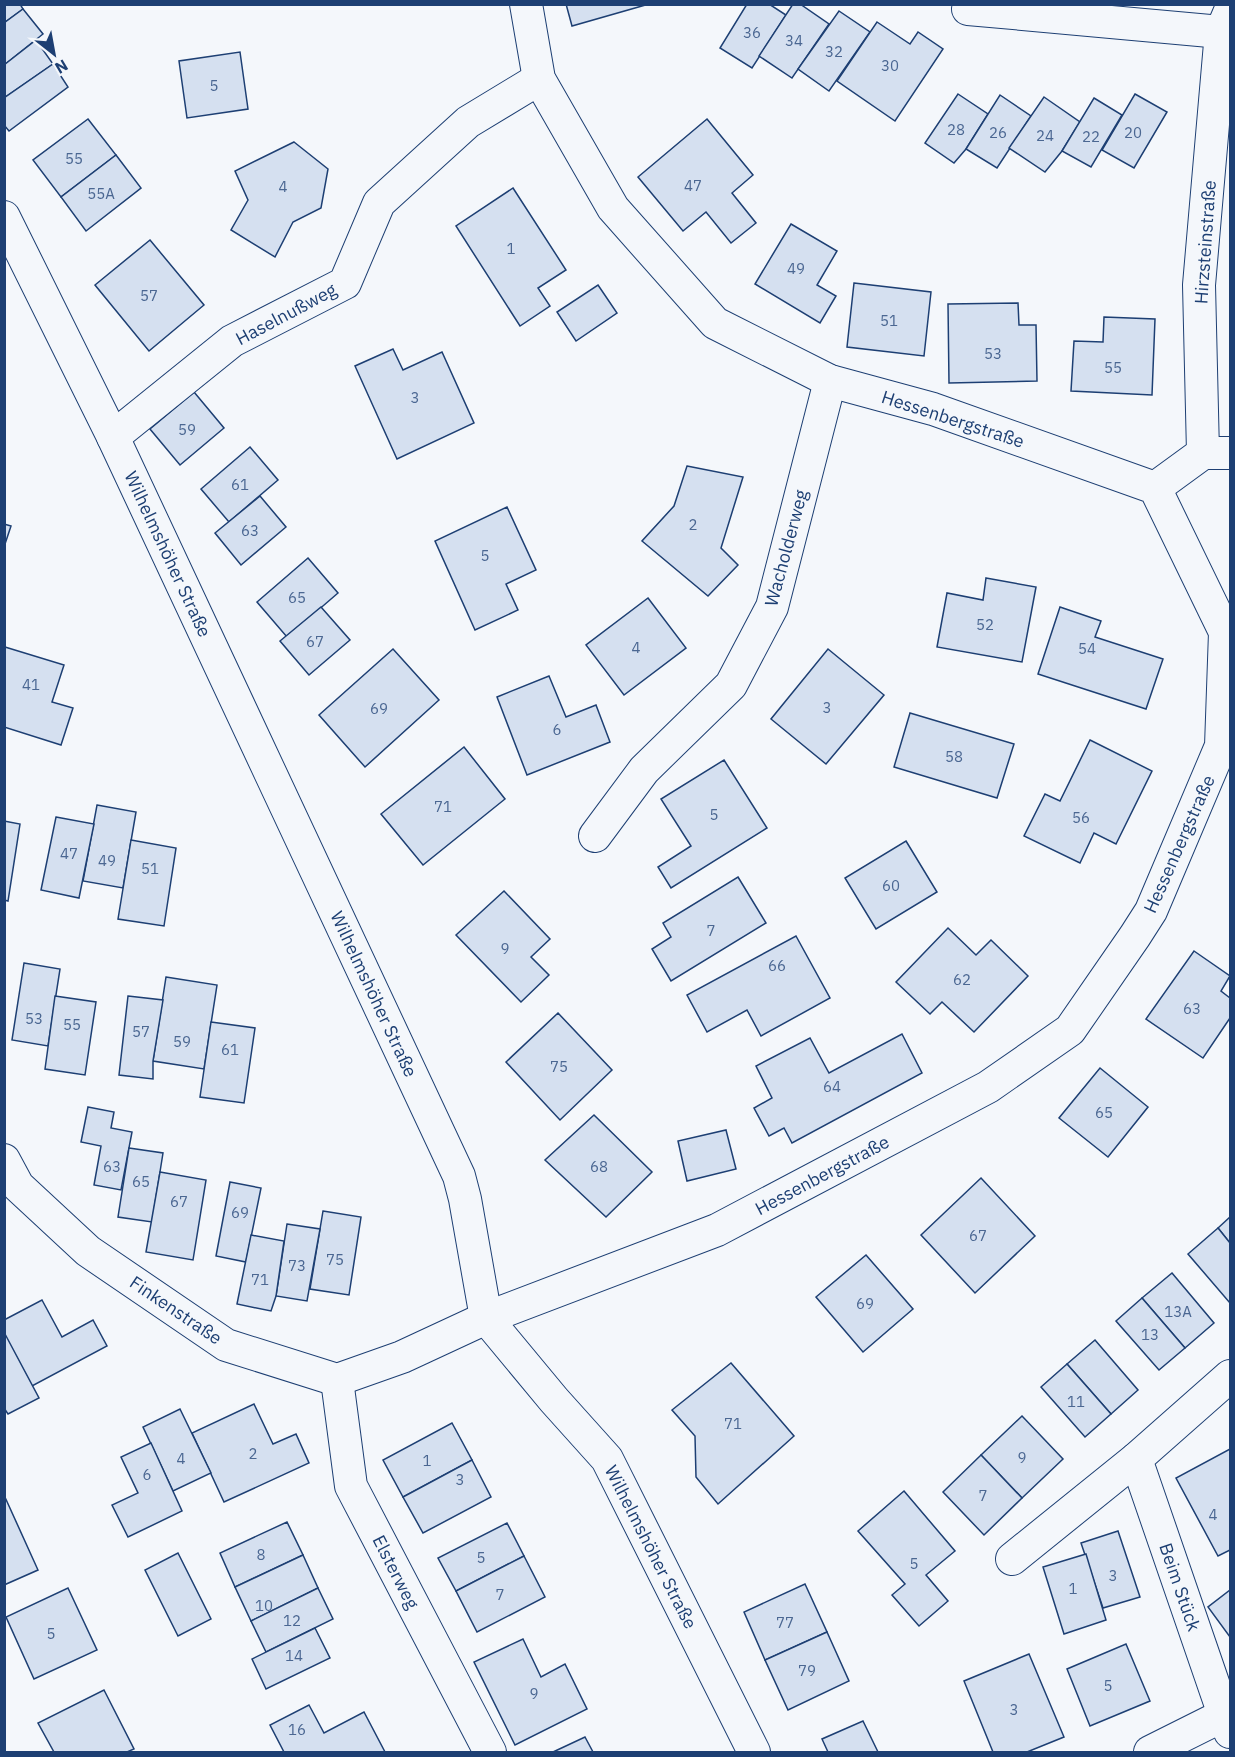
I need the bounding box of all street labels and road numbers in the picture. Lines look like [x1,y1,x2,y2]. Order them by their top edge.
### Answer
street label: Hirzsteinstraße [1189,179,1221,305]
street label: Haselnußweg [232,278,341,350]
street label: Hessenbergstraße [879,385,1027,453]
street label: Wilhelmshöher Straße [119,467,217,641]
street label: Wacholderweg [759,487,813,609]
street label: Hessenbergstraße [1138,771,1220,917]
street label: Wilhelmshöher Straße [325,907,423,1081]
street label: Hessenbergstraße [751,1130,893,1220]
street label: Finkenstraße [125,1271,227,1349]
street label: Wilhelmshöher Straße [600,1461,702,1633]
street label: Elsterweg [368,1531,425,1613]
street label: Beim Stück [1154,1540,1206,1635]

